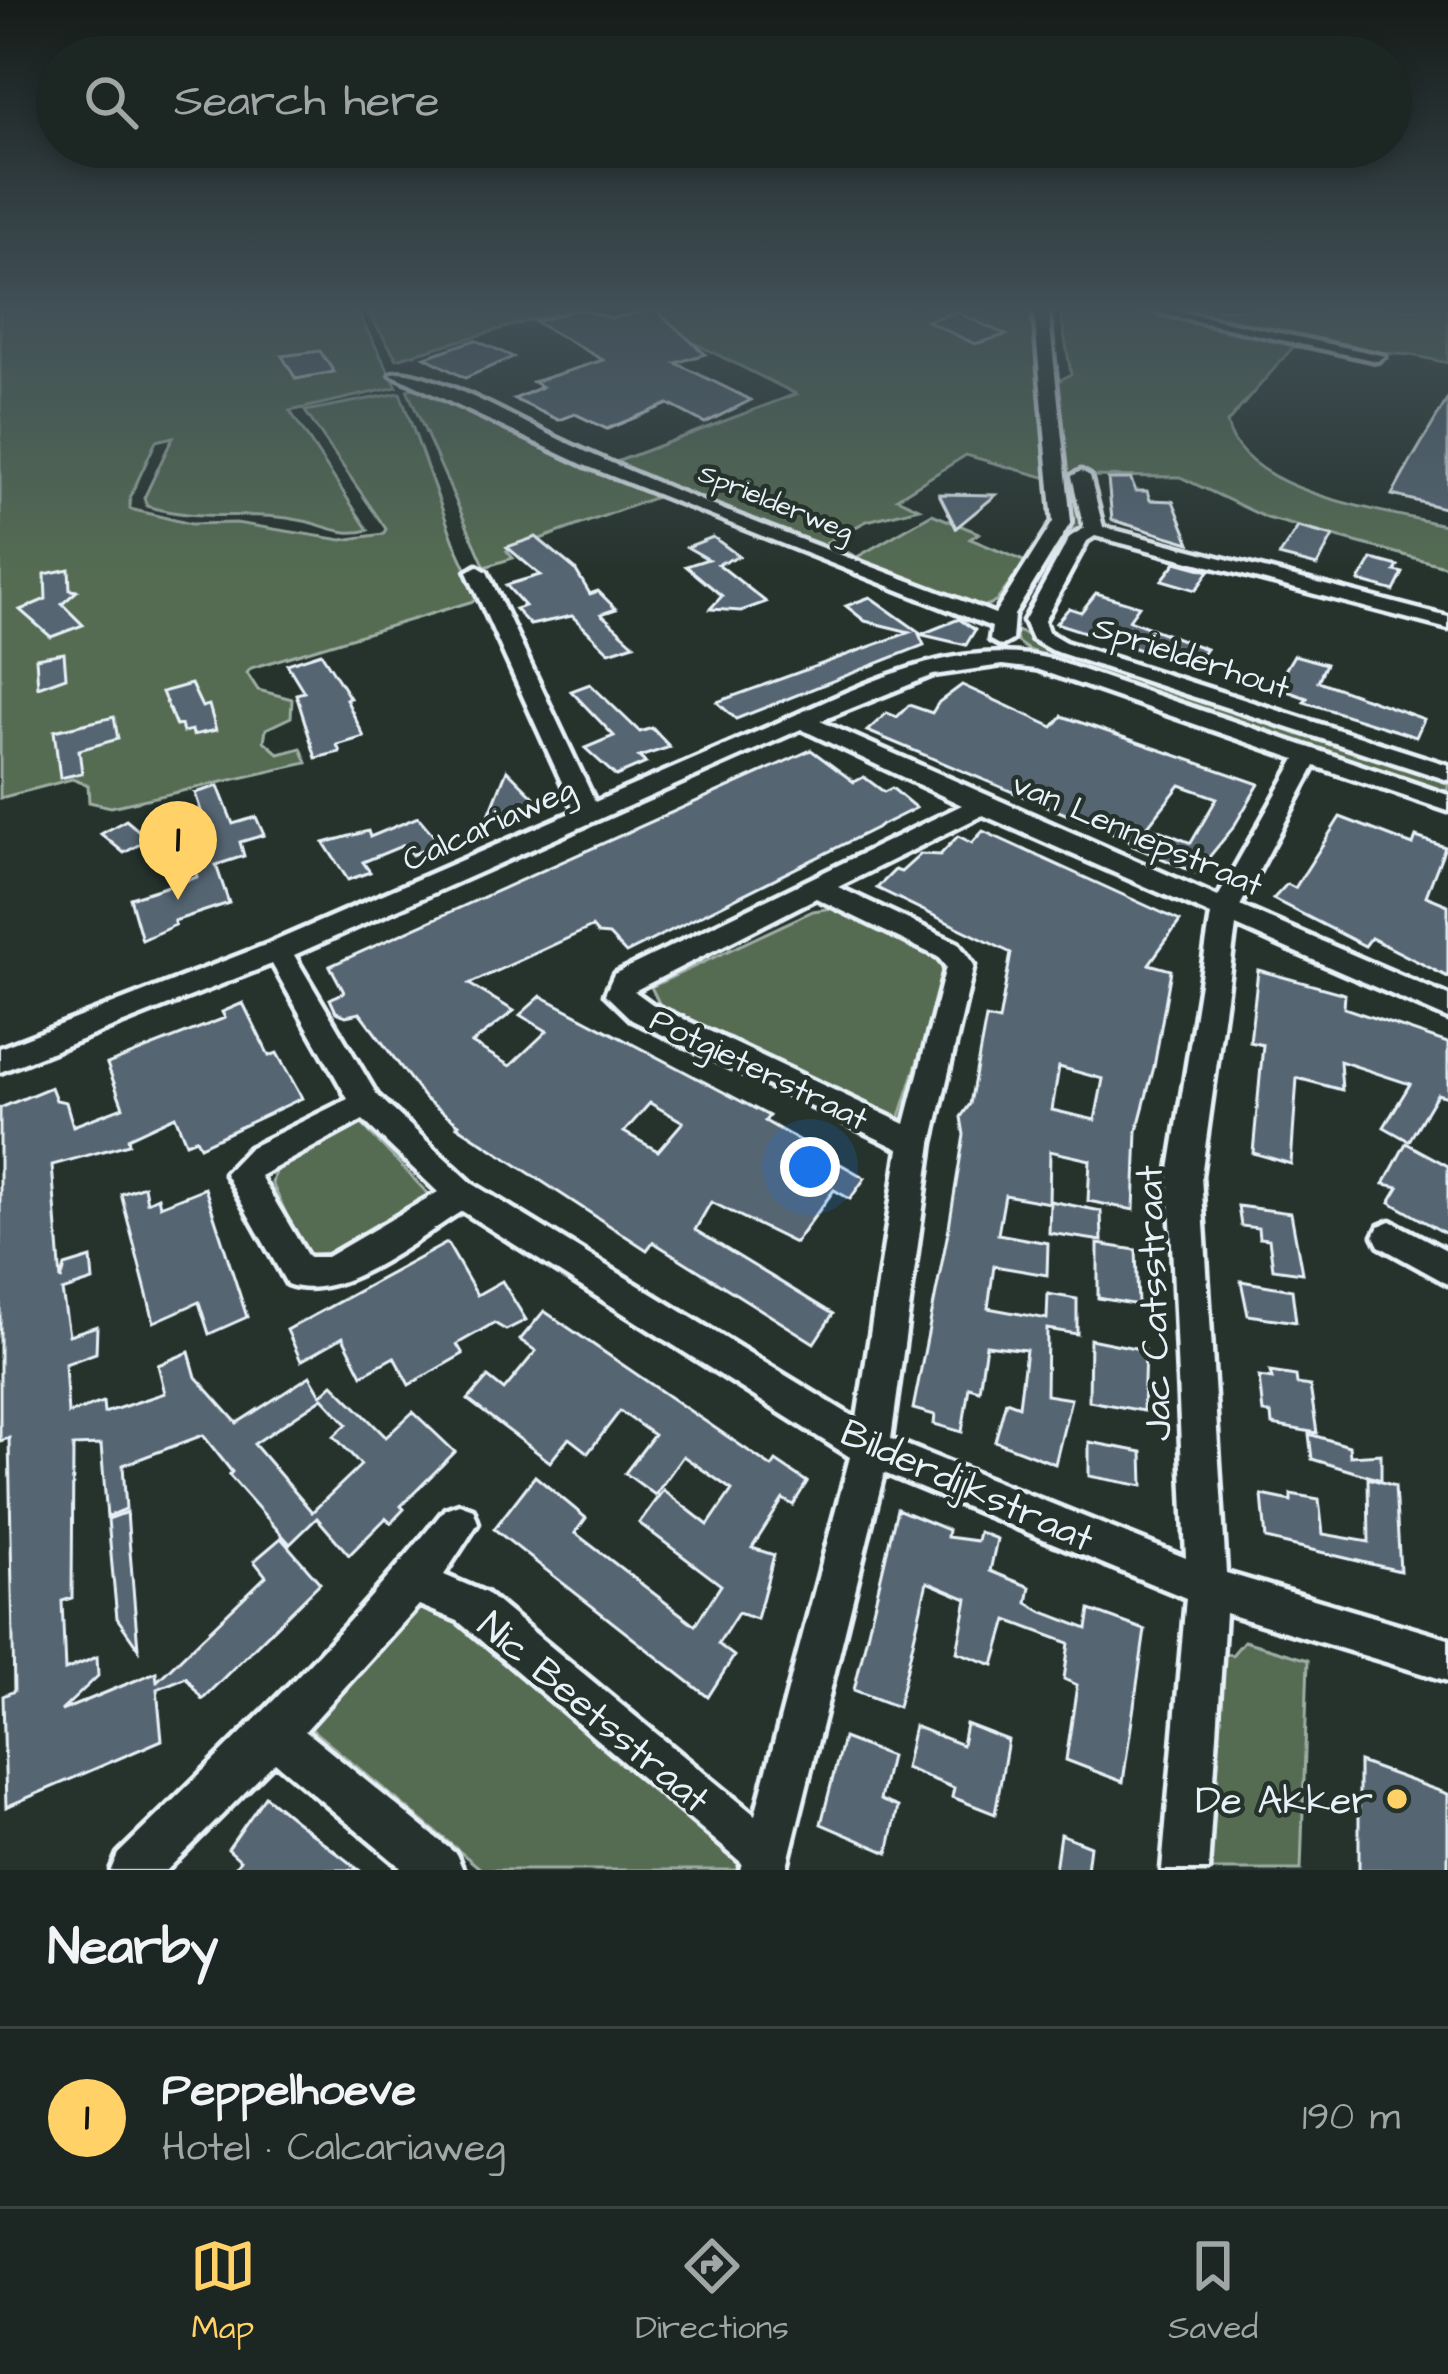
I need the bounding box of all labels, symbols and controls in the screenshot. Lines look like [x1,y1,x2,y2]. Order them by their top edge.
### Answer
search box [36,36,1412,168]
icon: search [78,69,144,135]
text: Search here [174,71,440,133]
street label: Sprielderweg [692,455,859,552]
street label: Sprielderhout [1087,605,1295,711]
street label: van Lennepstraat [1005,761,1270,908]
street label: Calcariaweg [395,766,583,885]
pin: 1 [139,801,217,900]
street label: Potgieterstraat [642,997,876,1144]
your location [780,1137,840,1197]
street label: Jac Catsstraat [1123,1164,1187,1442]
street label: Bilderdijkstraat [832,1407,1102,1567]
street label: Nic Beetsstraat [465,1600,721,1827]
place label: De Akker [1195,1775,1373,1829]
marker: De Akker [1384,1786,1410,1812]
text: Nearby [48,1913,218,1984]
text: Peppelhoeve [162,2060,416,2122]
text: 1 [85,2091,90,2145]
text: 190 m [1302,2091,1400,2145]
text: Hotel · Calcariaweg [162,2122,505,2176]
tab: Map [190,2233,256,2351]
tab: Directions [635,2233,789,2351]
tab: Saved [1168,2233,1258,2351]

